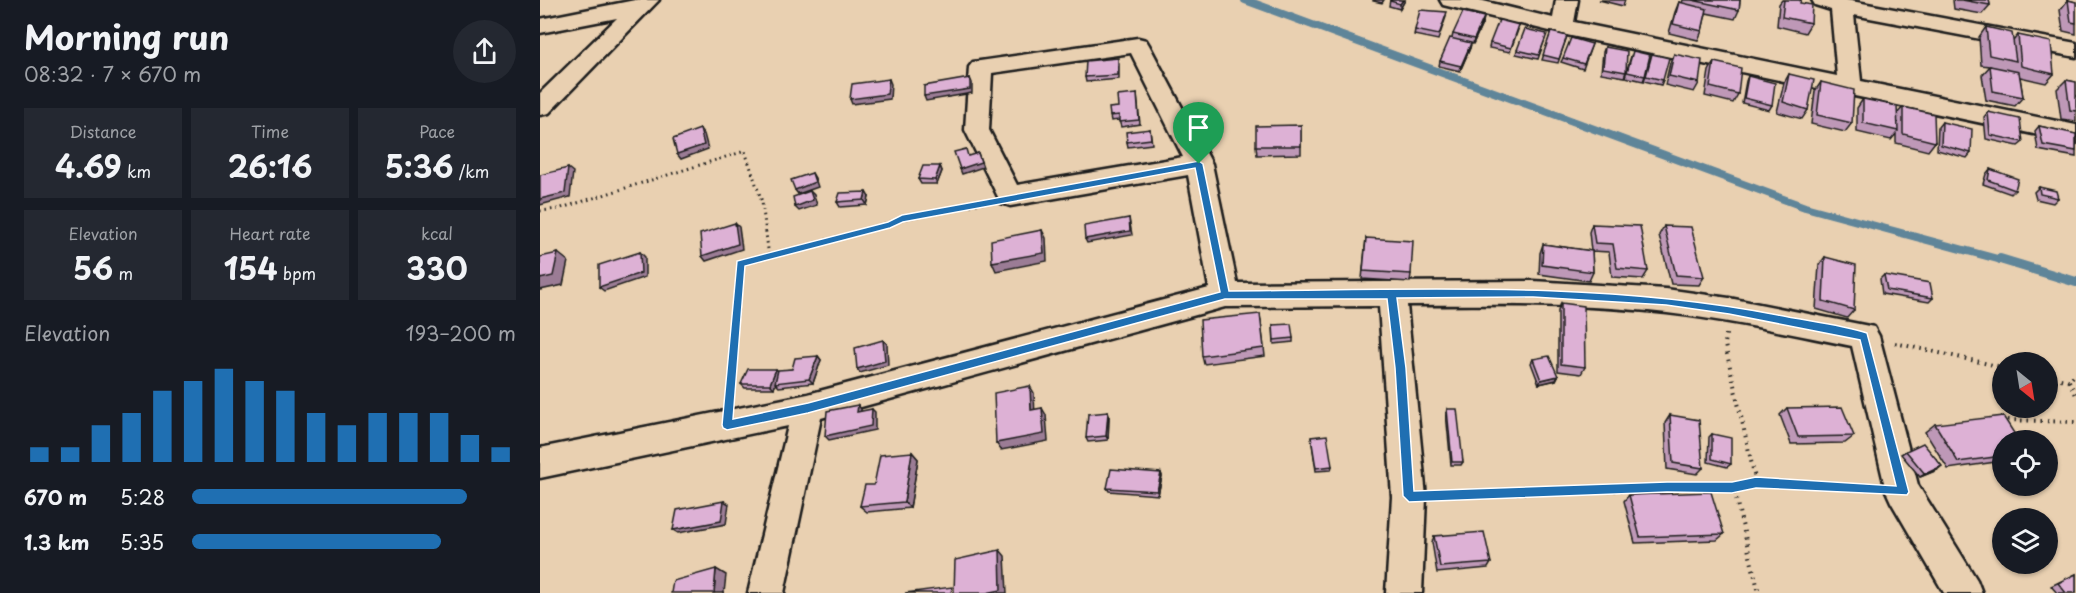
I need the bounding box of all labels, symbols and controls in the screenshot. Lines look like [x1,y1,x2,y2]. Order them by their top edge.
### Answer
text: Morning run [24,11,229,61]
button: share [453,20,516,83]
text: 08:32 · 7 × 670 m [24,59,201,89]
pin [1173,102,1224,164]
icon: arrive [1182,111,1215,144]
text: Distance [69,119,137,143]
text: Time [251,119,289,143]
text: Pace [419,119,455,143]
text: 4.69 [55,143,122,188]
text: 26:16 [228,143,312,188]
text: 5:36 [385,143,453,188]
text: km [122,159,151,183]
text: /km [453,159,489,183]
text: Elevation [68,221,138,245]
text: Heart rate [230,221,310,245]
text: kcal [421,221,453,245]
text: 56 [73,245,113,290]
text: 154 [224,245,278,290]
text: 330 [406,245,468,290]
text: m [113,261,133,285]
text: bpm [278,261,316,285]
text: Elevation [24,318,110,348]
text: 193–200 m [406,318,516,348]
north arrow [1992,352,2058,418]
map controls [1992,352,2058,574]
button: locate [1992,430,2058,496]
text: 670 m [24,482,87,512]
text: 5:28 [120,482,165,512]
button: layers [1992,508,2058,574]
text: 1.3 km [24,527,90,557]
text: 5:35 [120,527,164,557]

